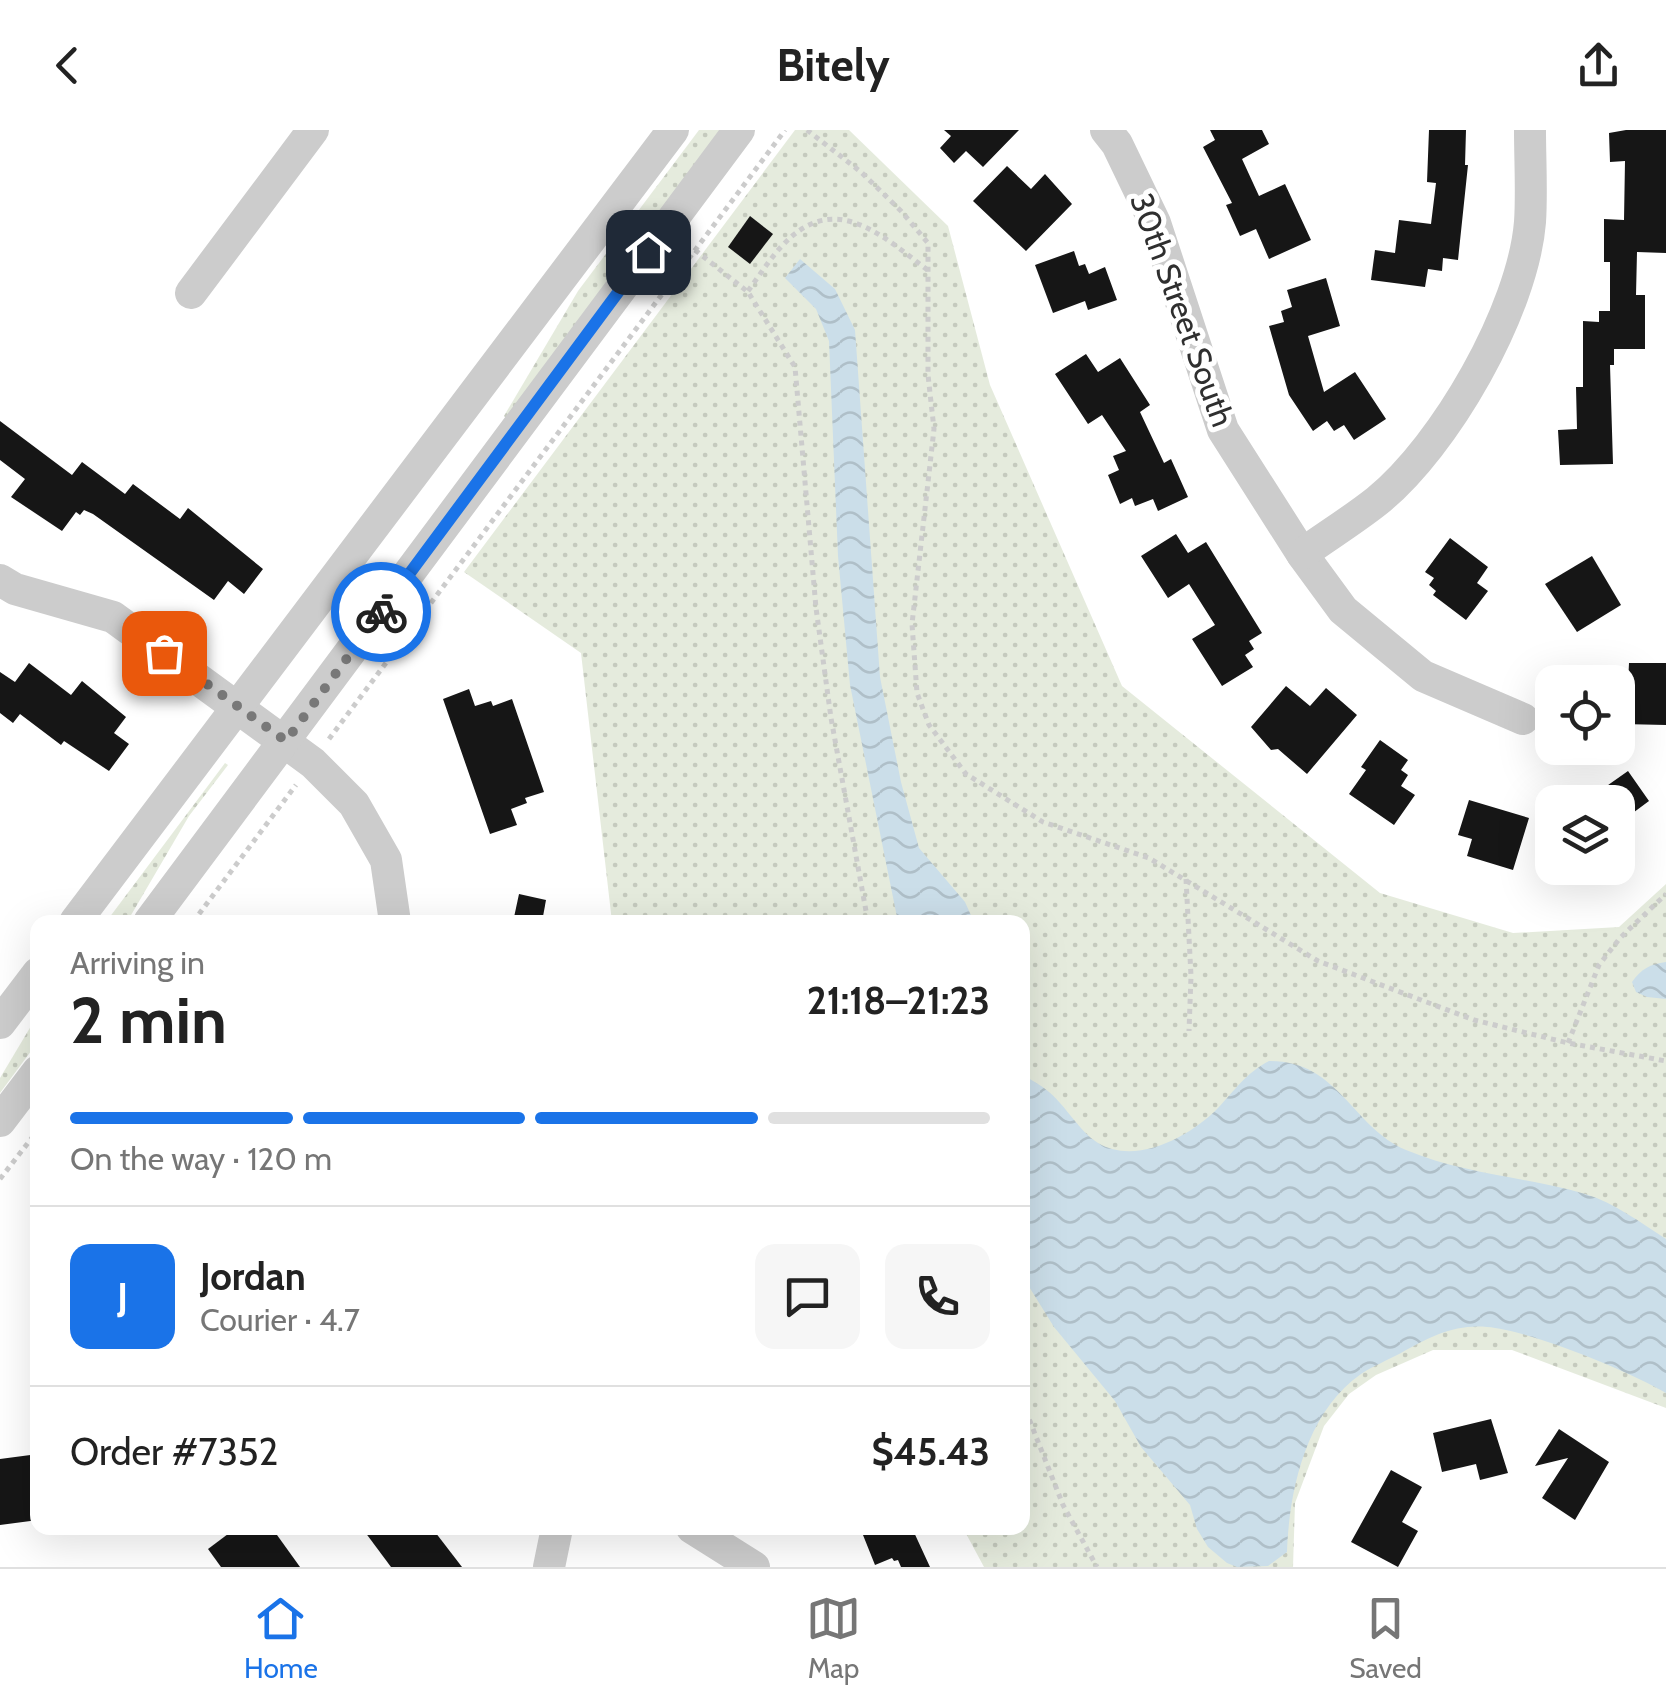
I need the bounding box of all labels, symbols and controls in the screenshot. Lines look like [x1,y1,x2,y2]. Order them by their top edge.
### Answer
icon: back [40,38,95,93]
text: Bitely [776,38,890,92]
icon: share [1571,38,1626,93]
street label: 30th Street South [1122,188,1243,432]
pin [606,210,691,295]
icon: home [621,225,676,280]
courier [331,562,431,662]
icon: bike [354,585,409,640]
pin [122,611,207,696]
icon: bag [137,626,192,681]
map controls [1535,665,1635,885]
button: locate [1535,665,1635,765]
button: layers [1535,785,1635,885]
text: Arriving in [70,943,205,982]
text: 21:18–21:23 [807,977,990,1024]
text: 2 min [70,980,227,1059]
text: On the way · 120 m [70,1139,332,1178]
button: chat [755,1244,860,1349]
button: phone [885,1244,990,1349]
text: Jordan [200,1253,306,1300]
text: J [117,1273,128,1320]
text: Courier · 4.7 [200,1300,360,1339]
text: Order #7352 [70,1428,279,1475]
text: $45.43 [871,1428,990,1475]
tab: Home [244,1591,318,1685]
tab: Map [806,1591,861,1685]
tab: Saved [1349,1591,1422,1685]

